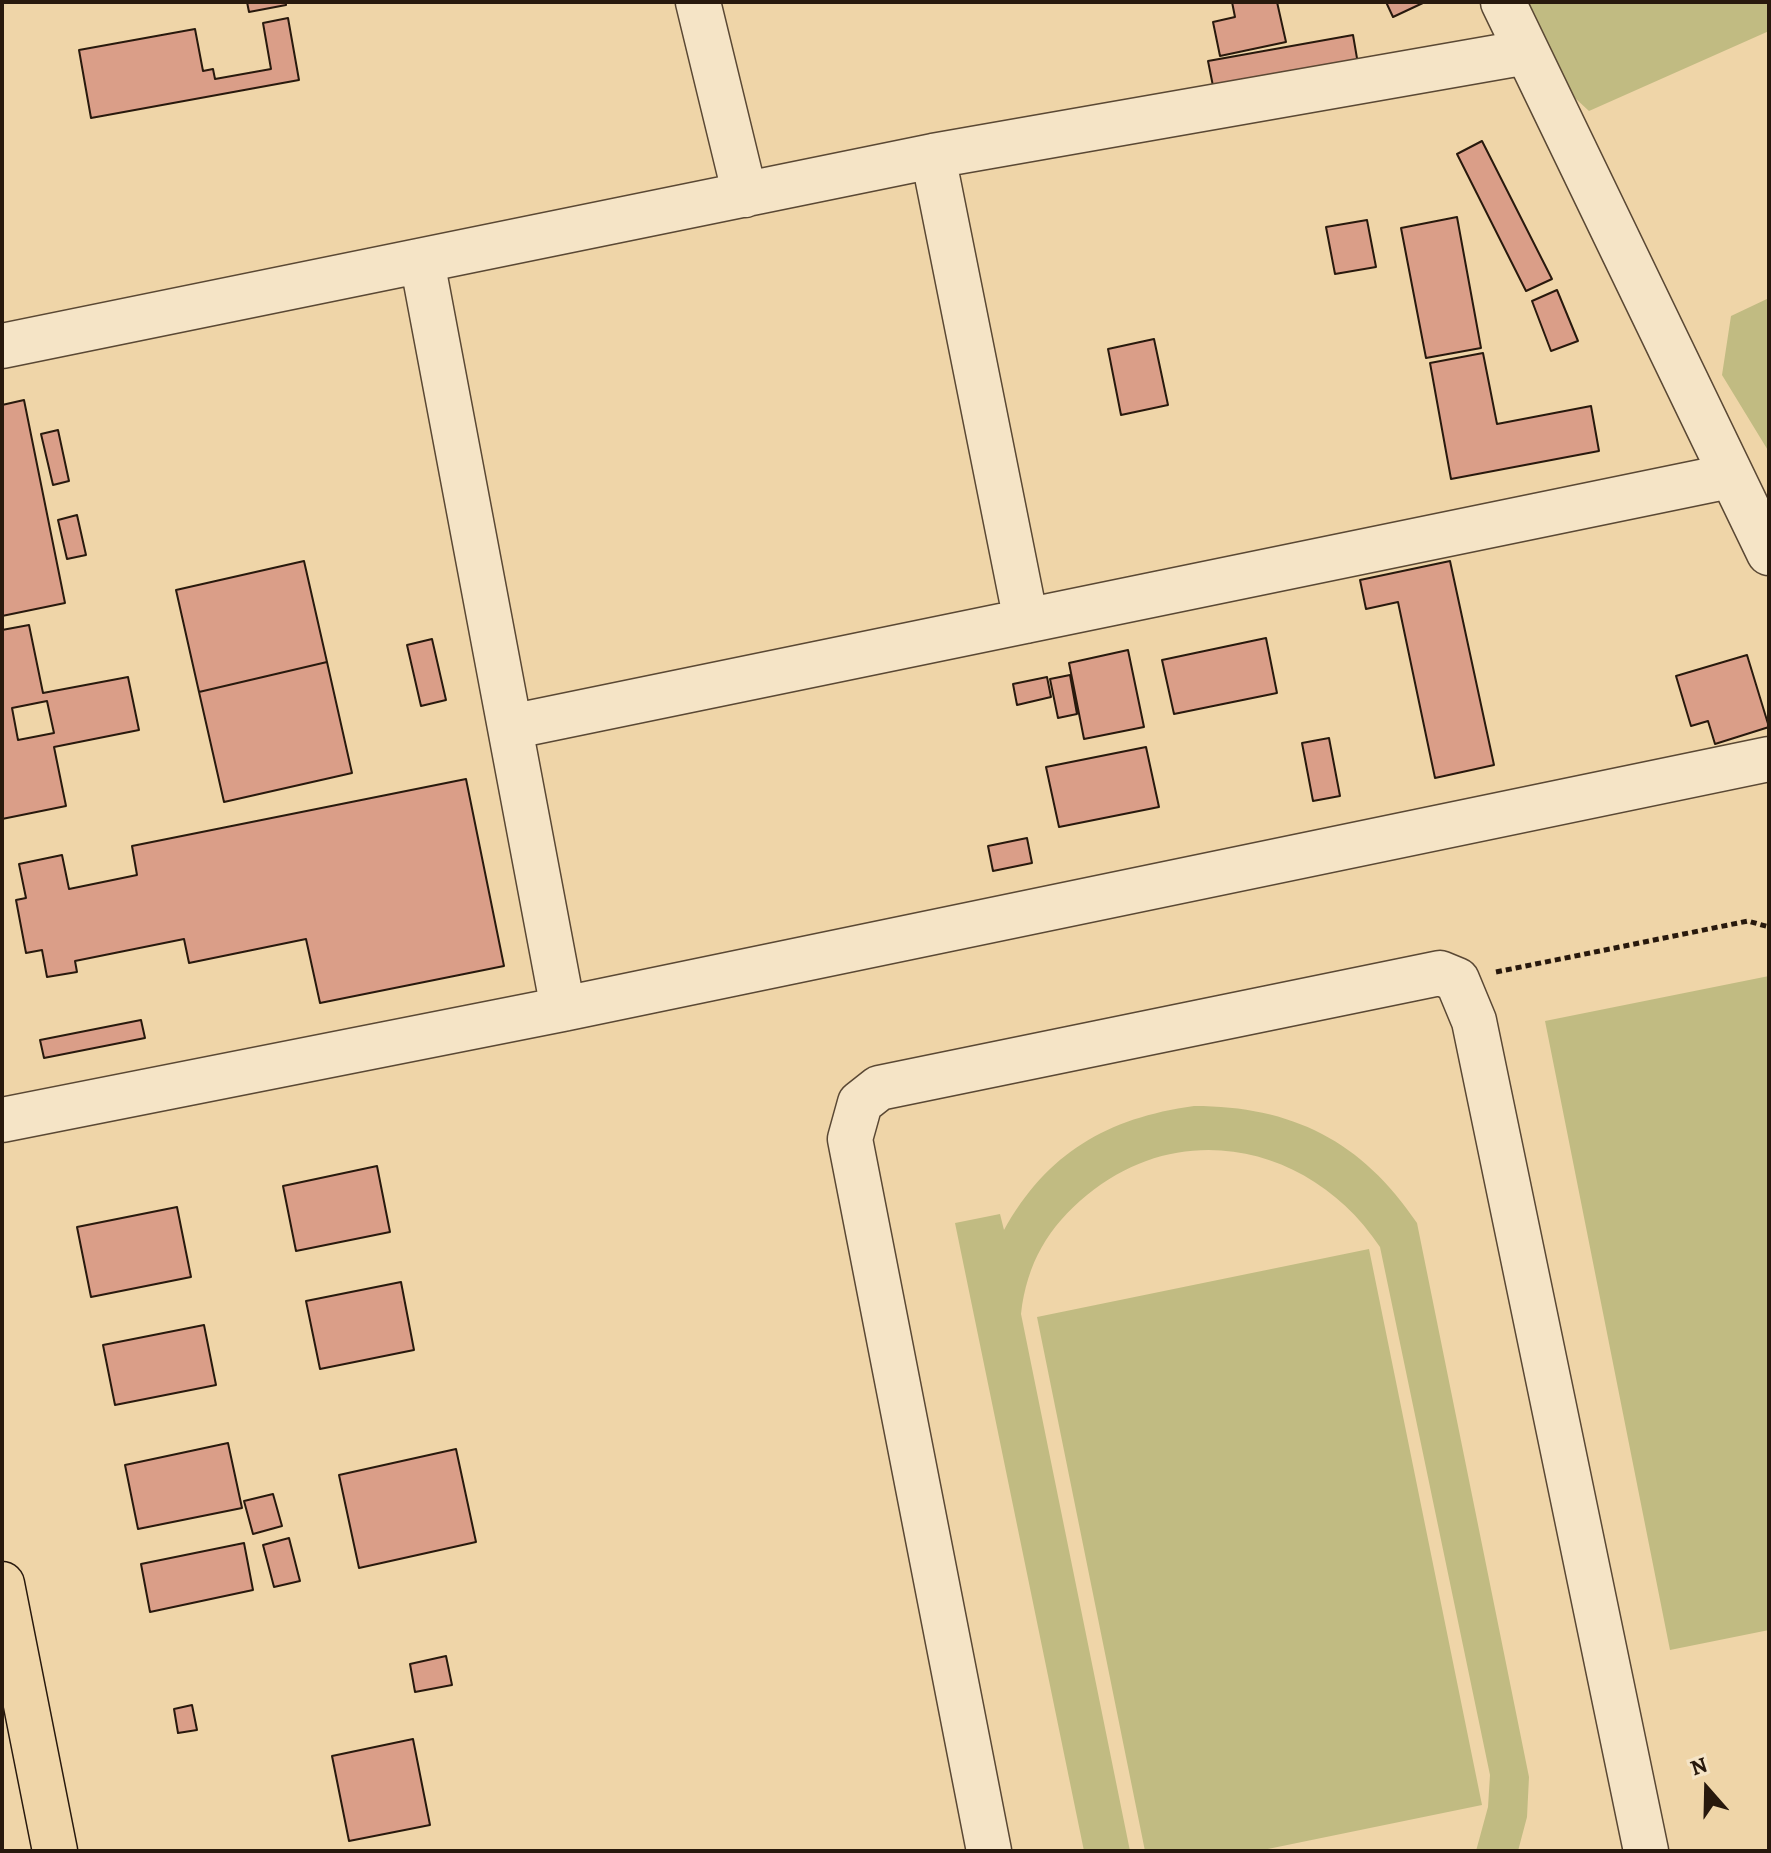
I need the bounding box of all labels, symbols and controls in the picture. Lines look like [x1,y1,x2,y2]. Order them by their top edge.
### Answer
north arrow [1667,1749,1747,1829]
text: N [1686,1750,1711,1783]

